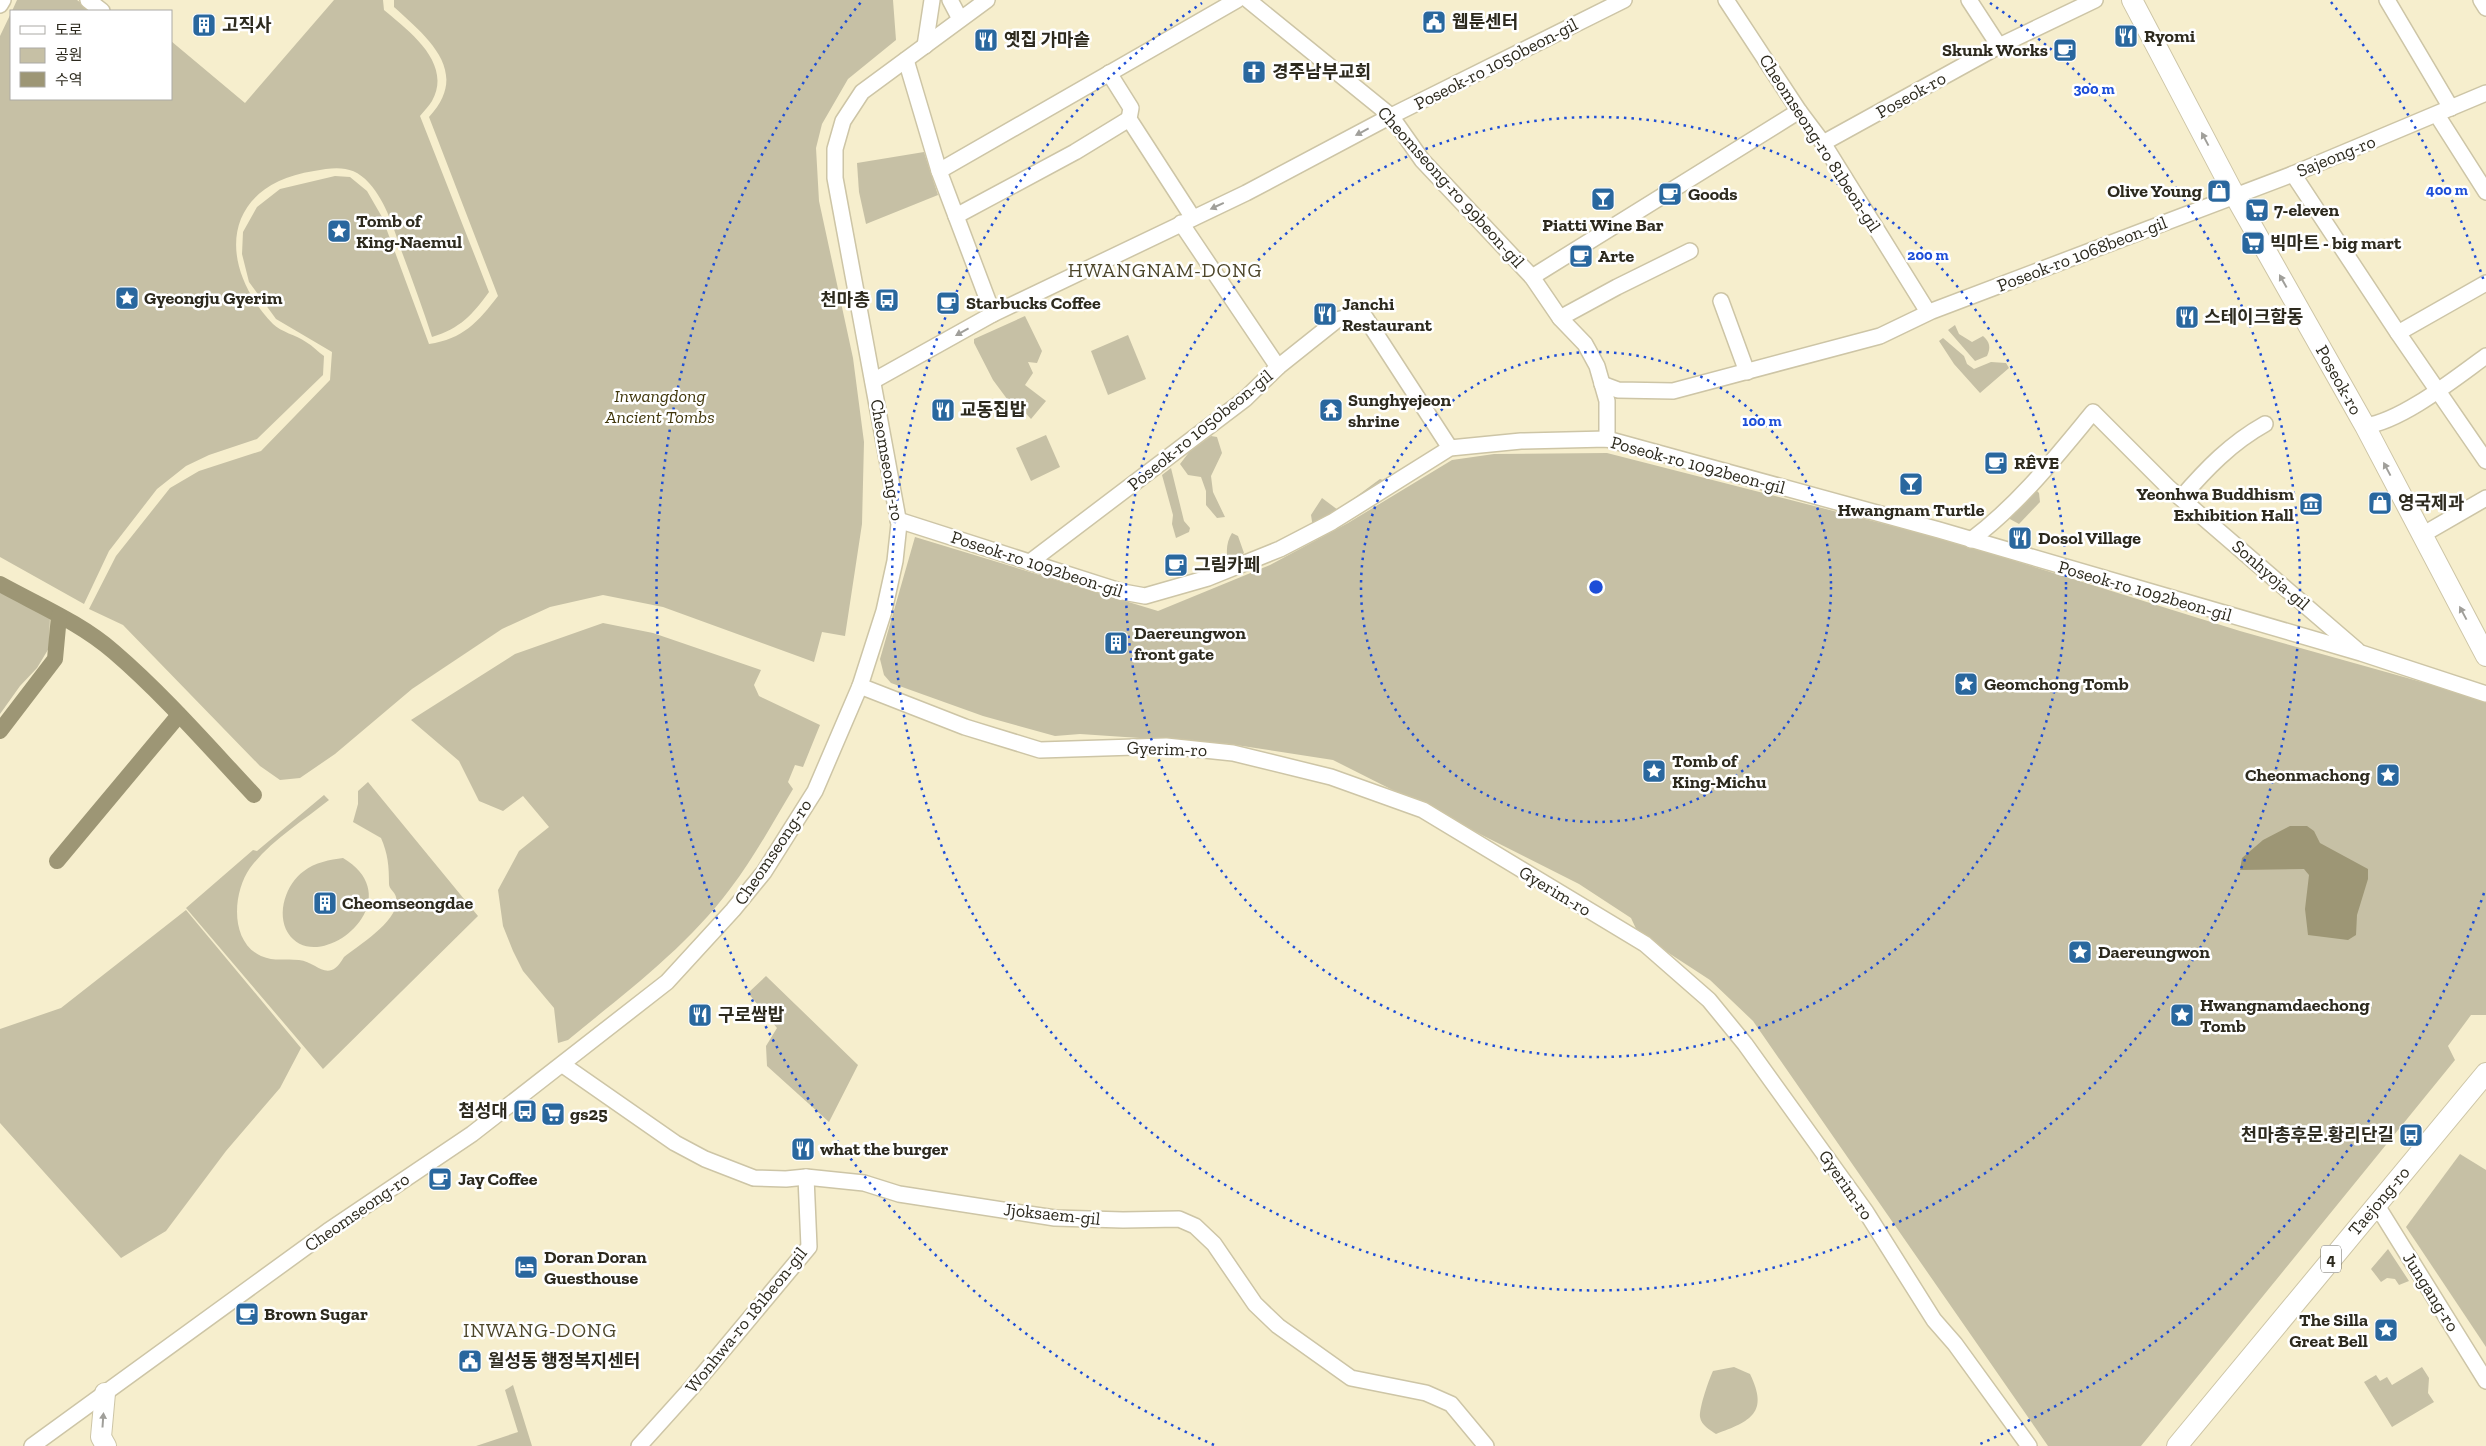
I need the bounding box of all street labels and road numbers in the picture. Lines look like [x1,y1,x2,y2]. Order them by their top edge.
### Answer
street label: Poseok-ro 1050beon-gil [1411,13,1582,115]
street label: Cheomseong-ro 81beon-gil [1754,50,1886,236]
street label: Poseok-ro [1872,67,1950,123]
street label: Cheomseong-ro 99beon-gil [1373,102,1529,272]
street label: Sajeong-ro [2293,130,2379,182]
street label: Poseok-ro 1068beon-gil [1994,211,2170,297]
street label: Poseok-ro [2311,341,2367,419]
street label: Poseok-ro 1050beon-gil [1123,365,1277,495]
street label: Cheomseong-ro [865,397,909,523]
street label: Poseok-ro 1092beon-gil [1608,431,1788,499]
street label: Poseok-ro 1092beon-gil [948,526,1126,602]
street label: Sonhyoja-gil [2228,535,2315,615]
street label: Poseok-ro 1092beon-gil [2056,556,2235,626]
street label: Gyerim-ro [1126,737,1208,761]
street label: Cheomseong-ro [729,795,817,909]
street label: Gyerim-ro [1515,861,1595,921]
street label: Gyerim-ro [1814,1146,1878,1224]
street label: Taejong-ro [2344,1162,2414,1240]
street label: Cheomseong-ro [300,1168,414,1256]
street label: Jjoksaem-gil [1002,1198,1102,1230]
street label: Wonhwa-ro 181beon-gil [680,1242,812,1397]
road number: 4 [2321,1246,2341,1272]
street label: Jungang-ro [2398,1248,2464,1336]

